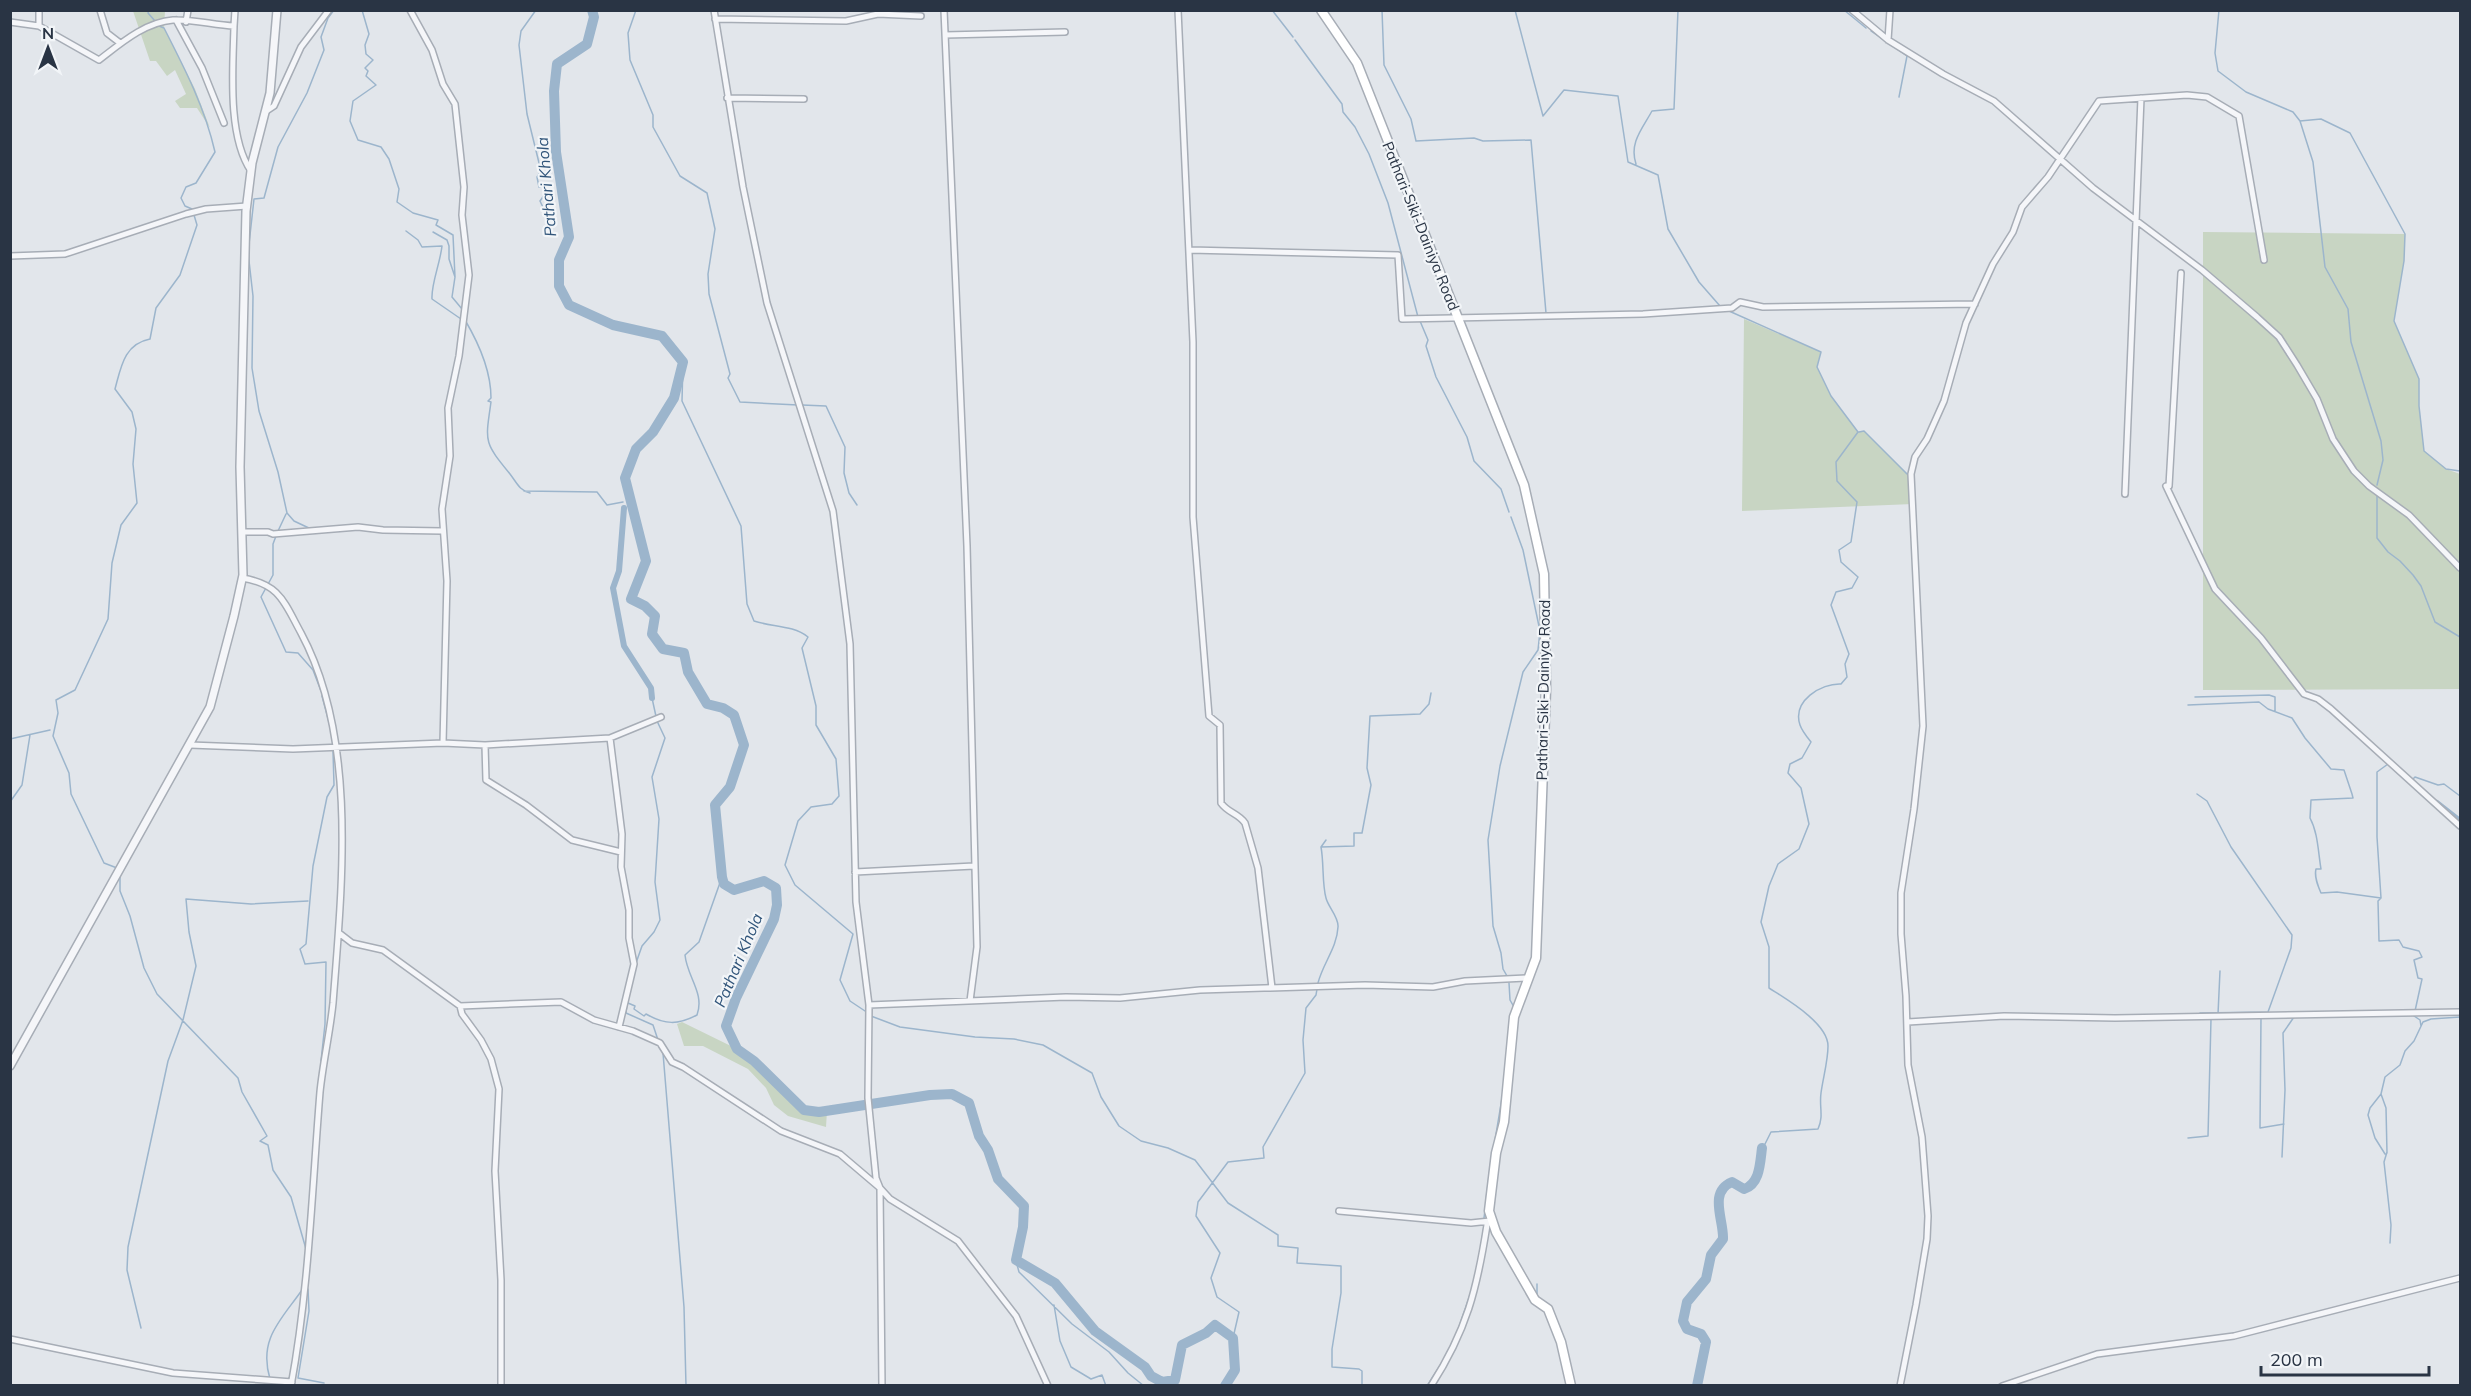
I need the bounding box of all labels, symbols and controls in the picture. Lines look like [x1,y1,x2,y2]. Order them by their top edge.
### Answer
north arrow [18,18,78,78]
text: N [42,23,54,43]
water label: Pathari Khola [532,136,560,238]
street label: Pathari-Siki-Dainiya Road [1378,139,1464,313]
street label: Pathari-Siki-Dainiya Road [1532,599,1554,781]
water label: Pathari Khola [709,910,767,1010]
scale bar [2261,1339,2429,1377]
text: 200 m [2270,1348,2323,1371]

